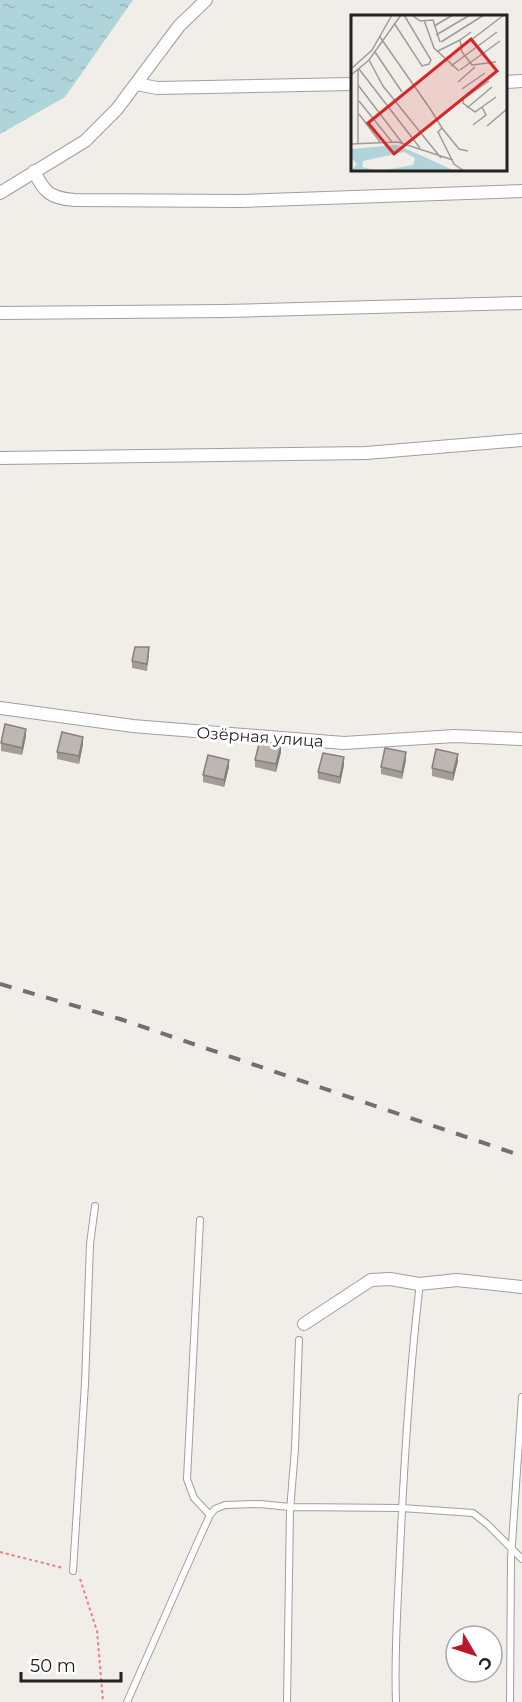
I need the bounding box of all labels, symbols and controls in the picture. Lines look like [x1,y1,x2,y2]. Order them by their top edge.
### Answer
inset map [351,15,507,171]
street label: Озёрная улица [196,723,324,751]
north arrow [444,1624,504,1684]
scale bar [21,1645,122,1683]
text: С [474,1653,496,1674]
text: 50 m [30,1655,76,1677]

